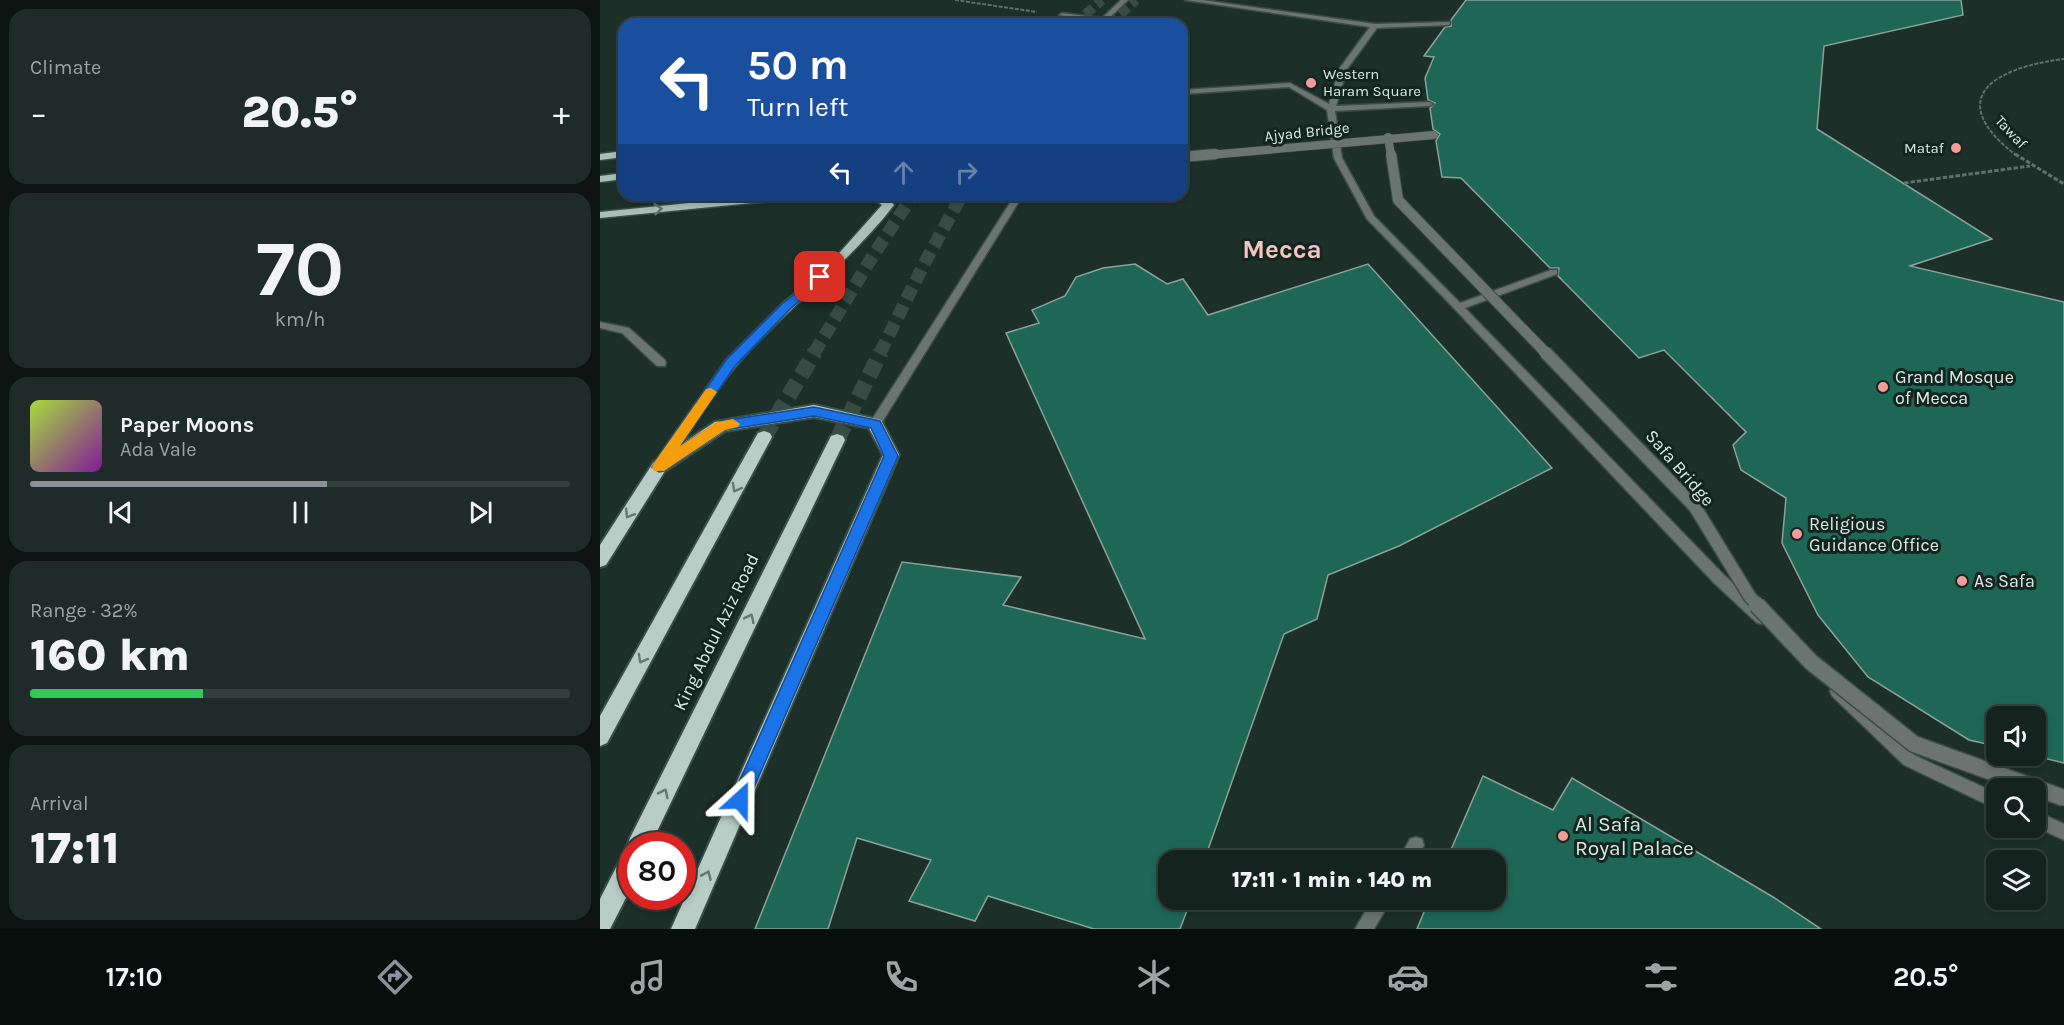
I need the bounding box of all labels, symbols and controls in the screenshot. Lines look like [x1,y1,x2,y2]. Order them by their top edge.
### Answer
text: 50 m [747,40,849,90]
icon: left [648,42,726,120]
text: Climate [30,56,101,79]
place label: Western Haram Square [1323,65,1421,100]
marker: Western Haram Square [1304,76,1318,90]
text: 20.5° [242,86,358,138]
text: Turn left [747,91,848,123]
text: − [30,94,47,132]
text: + [553,94,570,132]
street label: Tawaf [1991,112,2031,153]
street label: Ajyad Bridge [1264,119,1350,145]
place label: Mataf [1904,139,1945,157]
marker: Mataf [1949,141,1963,155]
icon: left [824,156,857,189]
icon: ahead [887,156,920,189]
icon: right [950,156,983,189]
one-way arrow [654,203,663,216]
text: 70 [256,223,344,315]
district label: Mecca [1242,234,1322,265]
pin [794,251,845,302]
icon: arrive [803,260,836,293]
text: km/h [275,308,325,331]
place label: Grand Mosque of Mecca [1895,366,2014,409]
marker: Grand Mosque of Mecca [1876,380,1890,394]
text: Paper Moons [120,412,254,438]
street label: Safa Bridge [1641,425,1719,511]
text: Ada Vale [120,438,197,461]
one-way arrow [732,482,743,492]
icon: previous [104,496,137,529]
icon: pause [284,496,317,529]
icon: next [464,496,497,529]
one-way arrow [625,508,637,518]
place label: Religious Guidance Office [1809,513,1939,556]
marker: Religious Guidance Office [1790,527,1804,541]
street label: King Abdul Aziz Road [668,550,764,714]
place label: As Safa [1974,570,2035,592]
marker: As Safa [1955,574,1969,588]
text: Range · 32% [30,599,138,622]
one-way arrow [742,614,754,625]
text: 160 km [30,629,190,681]
one-way arrow [638,653,649,663]
map controls [1986,706,2046,910]
button: sound [1986,706,2046,766]
position arrow [708,768,772,832]
button: search [1986,778,2046,838]
one-way arrow [656,789,668,800]
text: Arrival [30,792,89,815]
place label: Al Safa Royal Palace [1575,812,1694,860]
text: 17:11 [30,822,120,874]
marker: Al Safa Royal Palace [1556,829,1570,843]
speed limit sign: 80 [618,832,696,910]
button: layers [1986,850,2046,910]
text: 17:11 · 1 min · 140 m [1232,867,1432,893]
one-way arrow [699,871,711,882]
icon: directions [374,956,416,998]
icon: music [627,956,669,998]
icon: phone [880,956,922,998]
icon: climate [1133,956,1175,998]
icon: car [1387,956,1429,998]
icon: filters [1640,956,1682,998]
text: 17:10 [106,961,163,993]
text: 20.5° [1893,961,1958,993]

